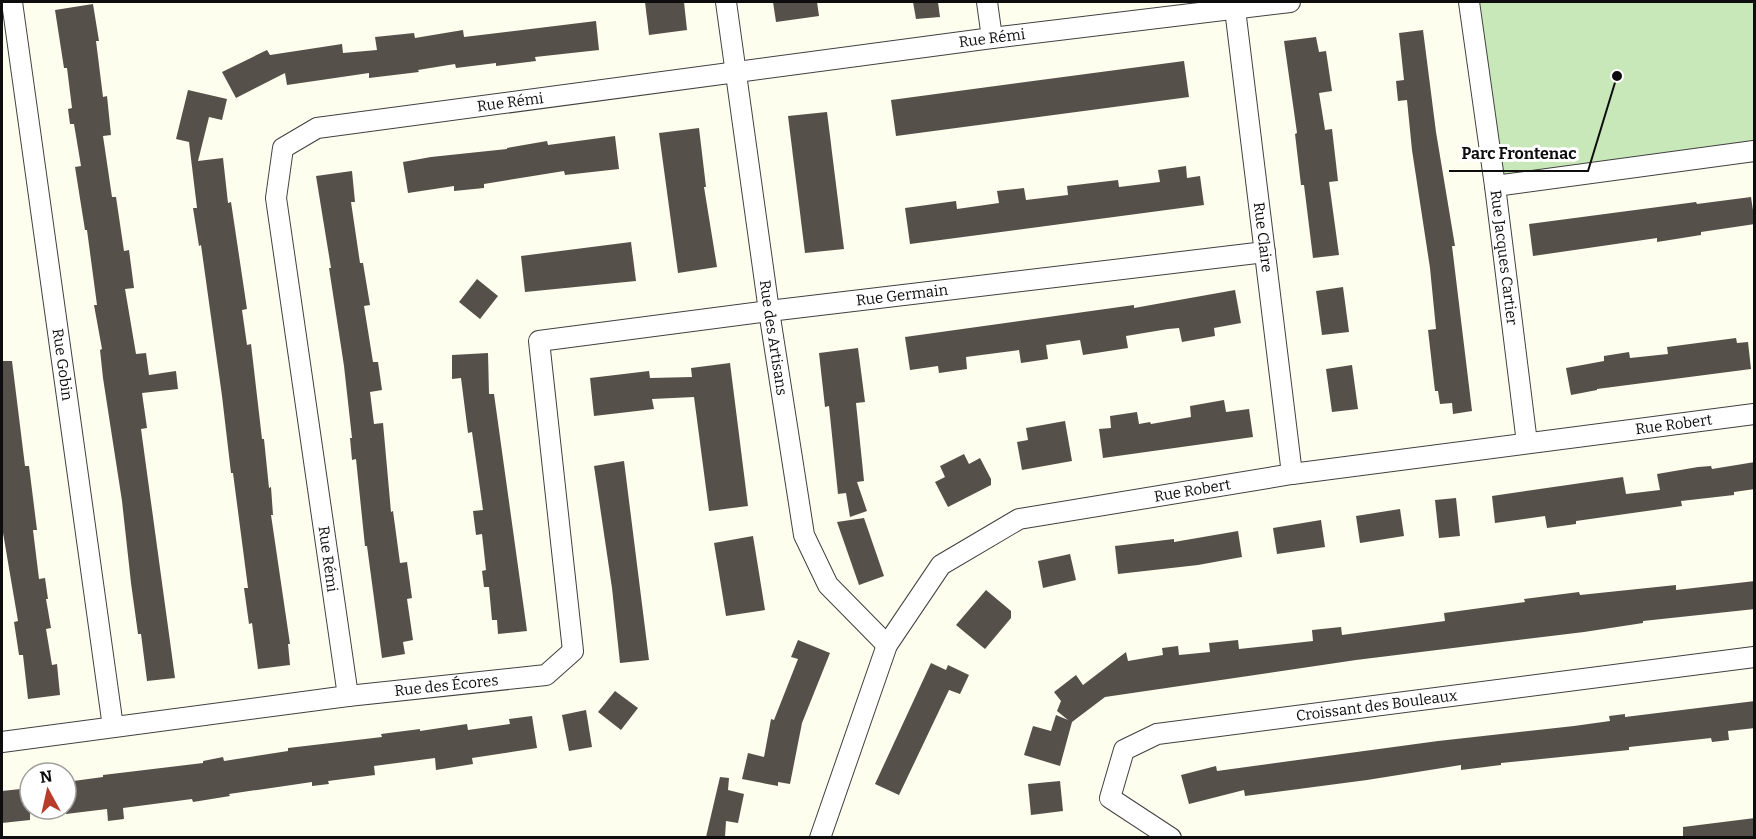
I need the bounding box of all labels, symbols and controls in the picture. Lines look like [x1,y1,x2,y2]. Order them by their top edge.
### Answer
street label: Rue Rémi [958,25,1027,51]
street label: Rue Rémi [476,89,545,116]
callout: Parc Frontenac [1449,137,1588,171]
text: Parc Frontenac [1462,144,1576,163]
street label: Rue Jacques Cartier [1487,189,1521,326]
street label: Rue Claire [1250,201,1276,273]
street label: Rue des Artisans [756,279,791,397]
street label: Rue Germain [855,281,949,310]
street label: Rue Gobin [49,327,76,402]
street label: Rue Robert [1634,410,1714,438]
street label: Rue Robert [1153,475,1232,506]
street label: Rue Rémi [314,525,342,594]
street label: Rue des Écores [394,671,499,700]
street label: Croissant des Bouleaux [1295,686,1459,725]
north arrow [18,761,78,821]
text: N [39,766,53,787]

